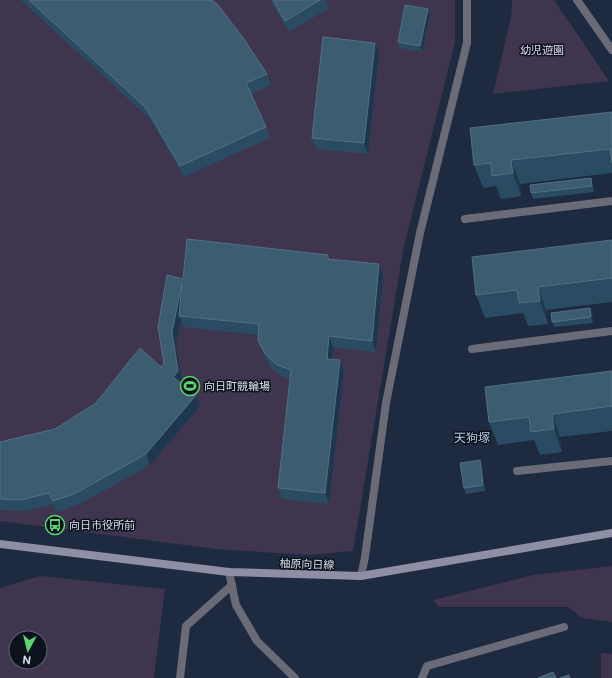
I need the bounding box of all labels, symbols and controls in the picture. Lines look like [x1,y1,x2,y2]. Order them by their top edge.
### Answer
park label: 幼児遊園 [520,44,564,56]
sports icon: 向日町競輪場 [179,375,201,397]
place label: 向日町競輪場 [204,380,270,392]
district label: 天狗塚 [454,431,490,445]
bus stop icon: 向日市役所前 [44,514,66,536]
place label: 向日市役所前 [69,519,135,531]
street label: 柚原向日線 [279,557,335,571]
north arrow [8,630,48,670]
text: N [22,653,32,666]

